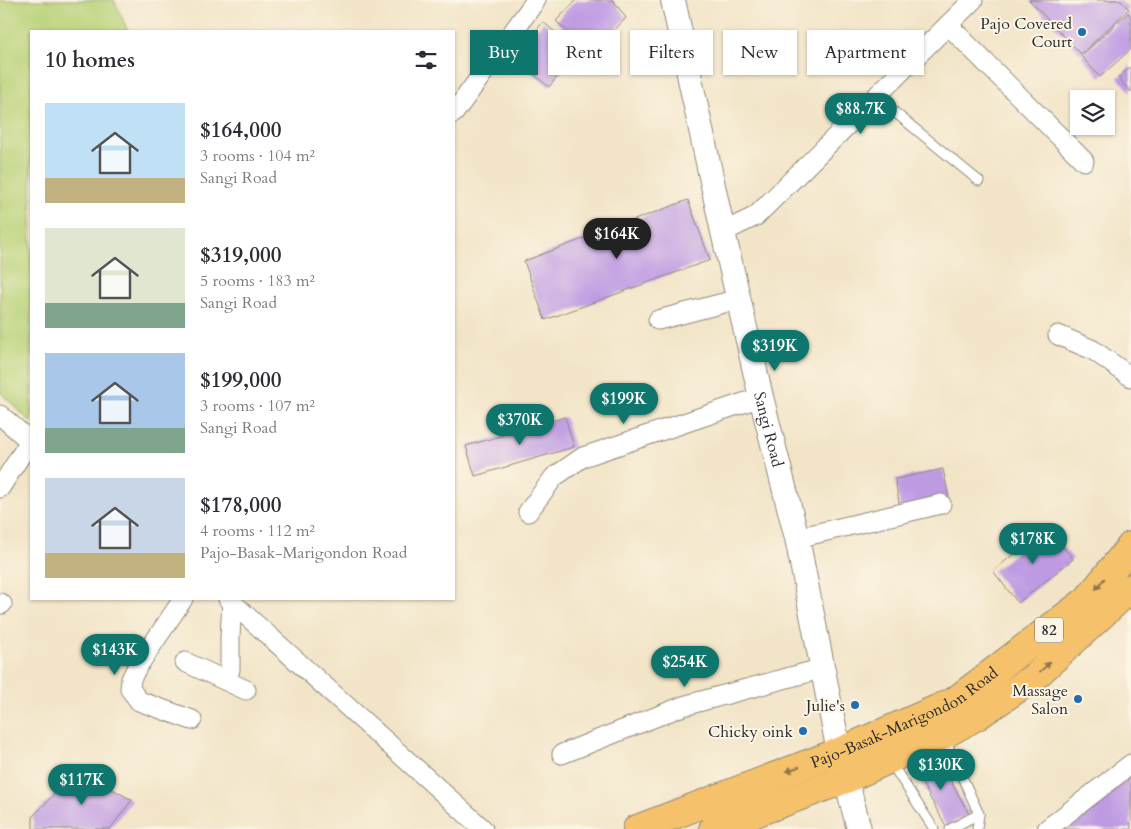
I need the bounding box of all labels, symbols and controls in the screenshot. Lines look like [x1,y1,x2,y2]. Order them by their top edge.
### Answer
place label: Pajo Covered Court [980,13,1072,53]
marker: Pajo Covered Court [1076,26,1088,38]
chip: Buy [470,30,538,75]
chip: Rent [548,30,620,75]
chip: Filters [630,30,713,75]
chip: New [723,30,797,75]
chip: Apartment [807,30,924,75]
text: 10 homes [45,46,135,75]
icon: filters [412,46,440,74]
map controls [1070,90,1115,135]
button: layers [1070,90,1115,135]
pin: $88.7K [820,92,902,135]
text: $88.7K [836,98,886,120]
text: $164,000 [200,116,281,145]
icon: home [85,123,145,183]
text: 3 rooms · 104 m² [200,145,315,167]
text: Sangi Road [200,167,277,189]
pin: $164K [582,218,652,260]
text: $164K [594,223,640,245]
text: $319,000 [200,241,281,270]
icon: home [85,248,145,308]
text: 5 rooms · 183 m² [200,270,315,292]
text: Sangi Road [200,292,277,314]
pin: $319K [740,330,810,372]
text: $319K [752,335,798,357]
text: $199,000 [200,366,281,395]
icon: home [85,373,145,433]
pin: $199K [589,382,659,425]
text: $199K [601,388,647,410]
street label: Sangi Road [748,390,789,470]
text: 3 rooms · 107 m² [200,395,315,417]
pin: $370K [485,404,555,446]
text: $370K [497,409,543,431]
text: Sangi Road [200,417,277,439]
text: $178,000 [200,491,281,520]
icon: home [85,498,145,558]
text: 4 rooms · 112 m² [200,520,315,542]
pin: $178K [998,522,1068,565]
text: $178K [1010,528,1056,550]
text: Pajo-Basak-Marigondon Road [200,542,407,564]
one-way arrow [1095,577,1106,590]
road number: 82 [1035,618,1063,642]
pin: $143K [80,634,150,676]
text: $143K [92,639,138,661]
pin: $254K [650,646,720,688]
text: $254K [662,651,708,673]
one-way arrow [1039,661,1051,673]
street label: Pajo-Basak-Marigondon Road [808,662,1003,774]
place label: Massage Salon [1012,680,1068,720]
marker: Massage Salon [1072,693,1084,705]
place label: Julie's [804,695,845,717]
marker: Julie's [849,699,861,711]
place label: Chicky oink [708,721,793,743]
marker: Chicky oink [797,725,809,737]
pin: $130K [906,748,976,791]
text: $130K [918,754,964,776]
pin: $117K [47,764,117,806]
one-way arrow [786,766,801,773]
text: $117K [59,769,105,791]

